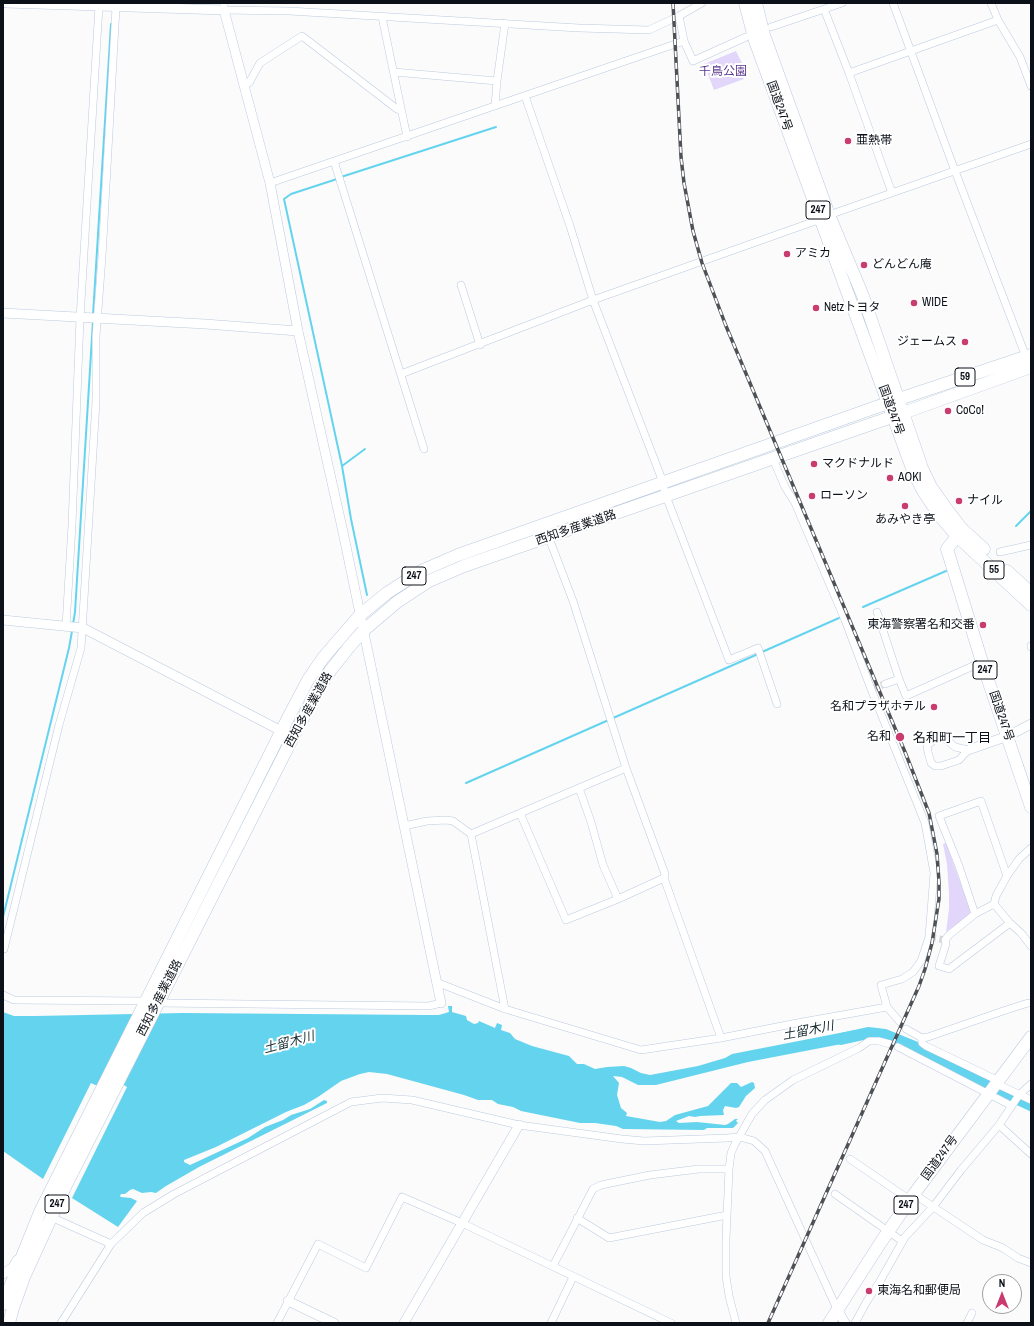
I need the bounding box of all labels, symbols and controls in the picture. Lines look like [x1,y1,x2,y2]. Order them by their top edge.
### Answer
park label: 千鳥公園 [699,65,747,79]
street label: 国道247号 [763,79,795,133]
place label: 亜熱帯 [856,134,892,148]
marker: 亜熱帯 [843,136,853,146]
road number: 247 [806,201,830,219]
place label: アミカ [795,247,831,261]
marker: アミカ [782,249,792,259]
place label: どんどん庵 [872,258,932,272]
marker: どんどん庵 [859,260,869,270]
place label: WIDE [922,296,948,310]
marker: WIDE [909,298,919,308]
place label: Netzトヨタ [824,301,880,315]
marker: Netzトヨタ [811,303,821,313]
place label: ジェームス [897,335,957,349]
marker: ジェームス [960,337,970,347]
road number: 59 [955,368,975,386]
street label: 国道247号 [875,383,907,437]
place label: CoCo! [956,404,984,418]
marker: CoCo! [943,406,953,416]
place label: マクドナルド [822,457,894,471]
marker: マクドナルド [809,459,819,469]
place label: AOKI [898,471,922,485]
marker: AOKI [885,473,895,483]
place label: ローソン [820,489,868,503]
marker: ローソン [807,491,817,501]
place label: ナイル [967,494,1003,508]
marker: ナイル [954,496,964,506]
marker: あみやき亭 [900,501,910,511]
street label: 西知多産業道路 [534,508,618,548]
place label: あみやき亭 [875,513,935,527]
road number: 55 [984,561,1004,579]
road number: 247 [402,567,426,585]
place label: 東海警察署名和交番 [867,618,975,632]
marker: 東海警察署名和交番 [978,620,988,630]
road number: 247 [973,661,997,679]
street label: 西知多産業道路 [282,670,336,750]
street label: 国道247号 [986,689,1016,743]
place label: 名和プラザホテル [830,700,926,714]
marker: 名和プラザホテル [929,702,939,712]
place label: 名和 [867,730,891,744]
marker: 名和 [894,731,906,743]
district label: 名和町一丁目 [913,731,991,747]
street label: 西知多産業道路 [135,957,185,1039]
water label: 土留木川 [781,1018,835,1044]
water label: 土留木川 [262,1029,316,1057]
street label: 国道247号 [919,1133,961,1183]
road number: 247 [45,1195,69,1213]
road number: 247 [894,1196,918,1214]
north arrow [982,1274,1022,1314]
text: N [999,1276,1005,1290]
place label: 東海名和郵便局 [877,1284,961,1298]
marker: 東海名和郵便局 [864,1286,874,1296]

